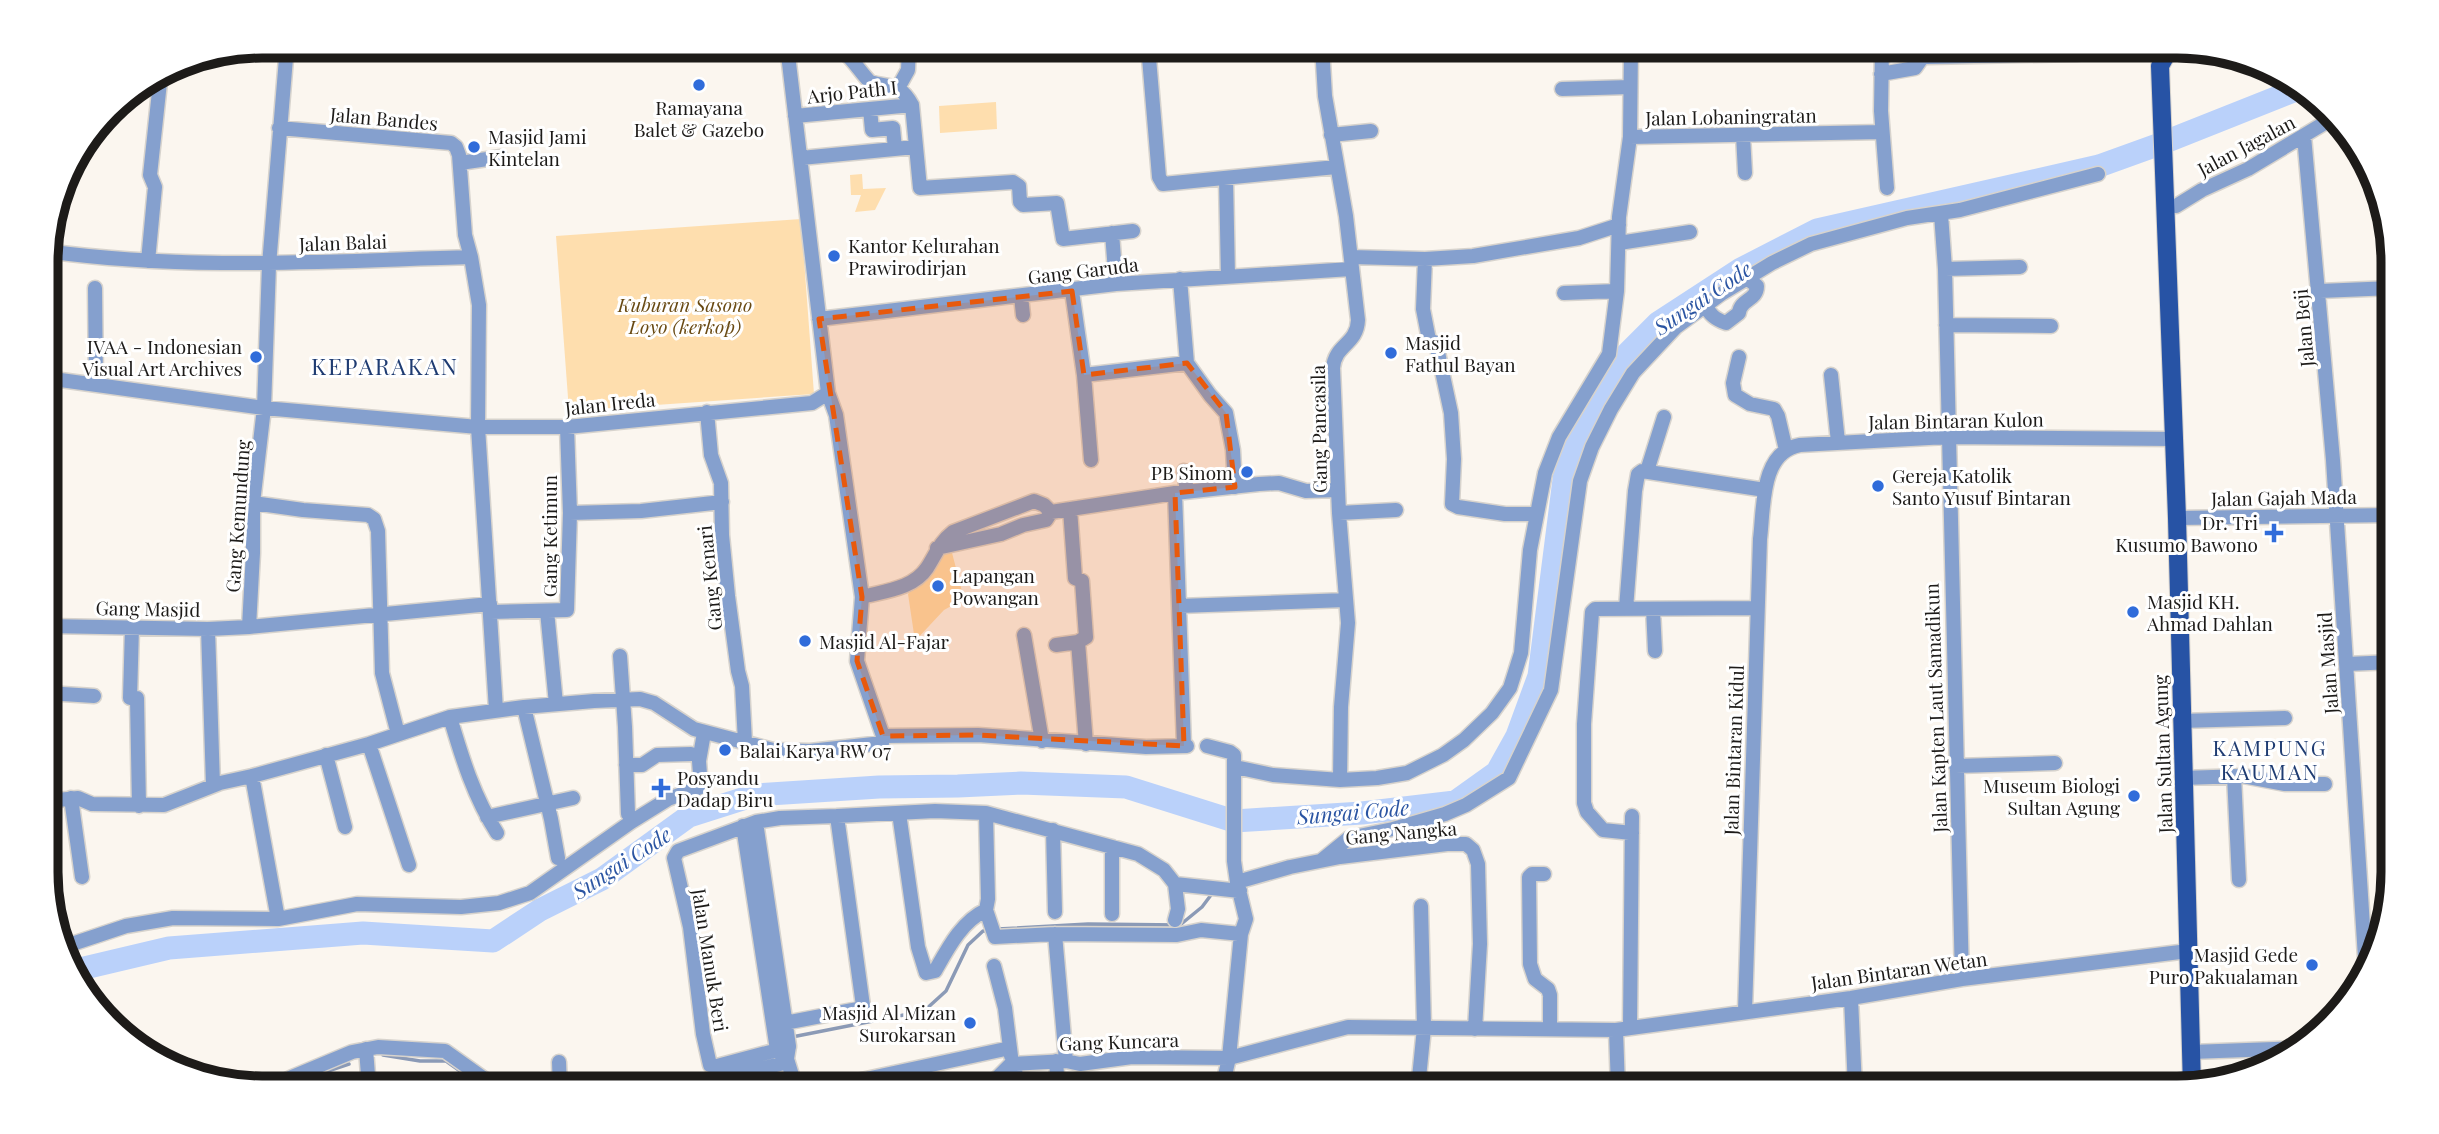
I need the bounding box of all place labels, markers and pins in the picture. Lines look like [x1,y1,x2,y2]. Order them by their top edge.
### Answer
marker: Ramayana Balet & Gazebo [691,77,707,93]
place label: Ramayana Balet & Gazebo [634,94,764,142]
place label: Masjid Jami Kintelan [488,123,587,171]
marker: Masjid Jami Kintelan [466,139,482,155]
place label: Kantor Kelurahan Prawirodirjan [848,232,1000,280]
marker: Kantor Kelurahan Prawirodirjan [826,248,842,264]
place label: Masjid Fathul Bayan [1405,329,1516,377]
place label: IVAA - Indonesian Visual Art Archives [81,333,243,381]
marker: Masjid Fathul Bayan [1383,345,1399,361]
marker: IVAA - Indonesian Visual Art Archives [248,349,264,365]
place label: PB Sinom [1151,459,1233,485]
place label: Gereja Katolik Santo Yusuf Bintaran [1892,462,2071,510]
marker: PB Sinom [1239,464,1255,480]
marker: Gereja Katolik Santo Yusuf Bintaran [1870,478,1886,494]
place label: Dr. Tri Kusumo Bawono [2115,509,2258,557]
marker: Dr. Tri Kusumo Bawono [2264,523,2284,543]
place label: Lapangan Powangan [952,562,1040,610]
marker: Lapangan Powangan [930,578,946,594]
place label: Masjid KH. Ahmad Dahlan [2146,588,2273,636]
marker: Masjid KH. Ahmad Dahlan [2125,604,2141,620]
place label: Masjid Al-Fajar [819,628,950,654]
marker: Masjid Al-Fajar [797,633,813,649]
place label: Balai Karya RW 07 [739,737,891,763]
marker: Balai Karya RW 07 [717,742,733,758]
place label: Posyandu Dadap Biru [677,764,773,812]
place label: Museum Biologi Sultan Agung [1983,772,2120,820]
marker: Posyandu Dadap Biru [651,778,671,798]
marker: Museum Biologi Sultan Agung [2126,788,2142,804]
place label: Masjid Gede Puro Pakualaman [2149,941,2299,989]
marker: Masjid Gede Puro Pakualaman [2304,957,2320,973]
place label: Masjid Al Mizan Surokarsan [822,999,957,1047]
marker: Masjid Al Mizan Surokarsan [962,1015,978,1031]

